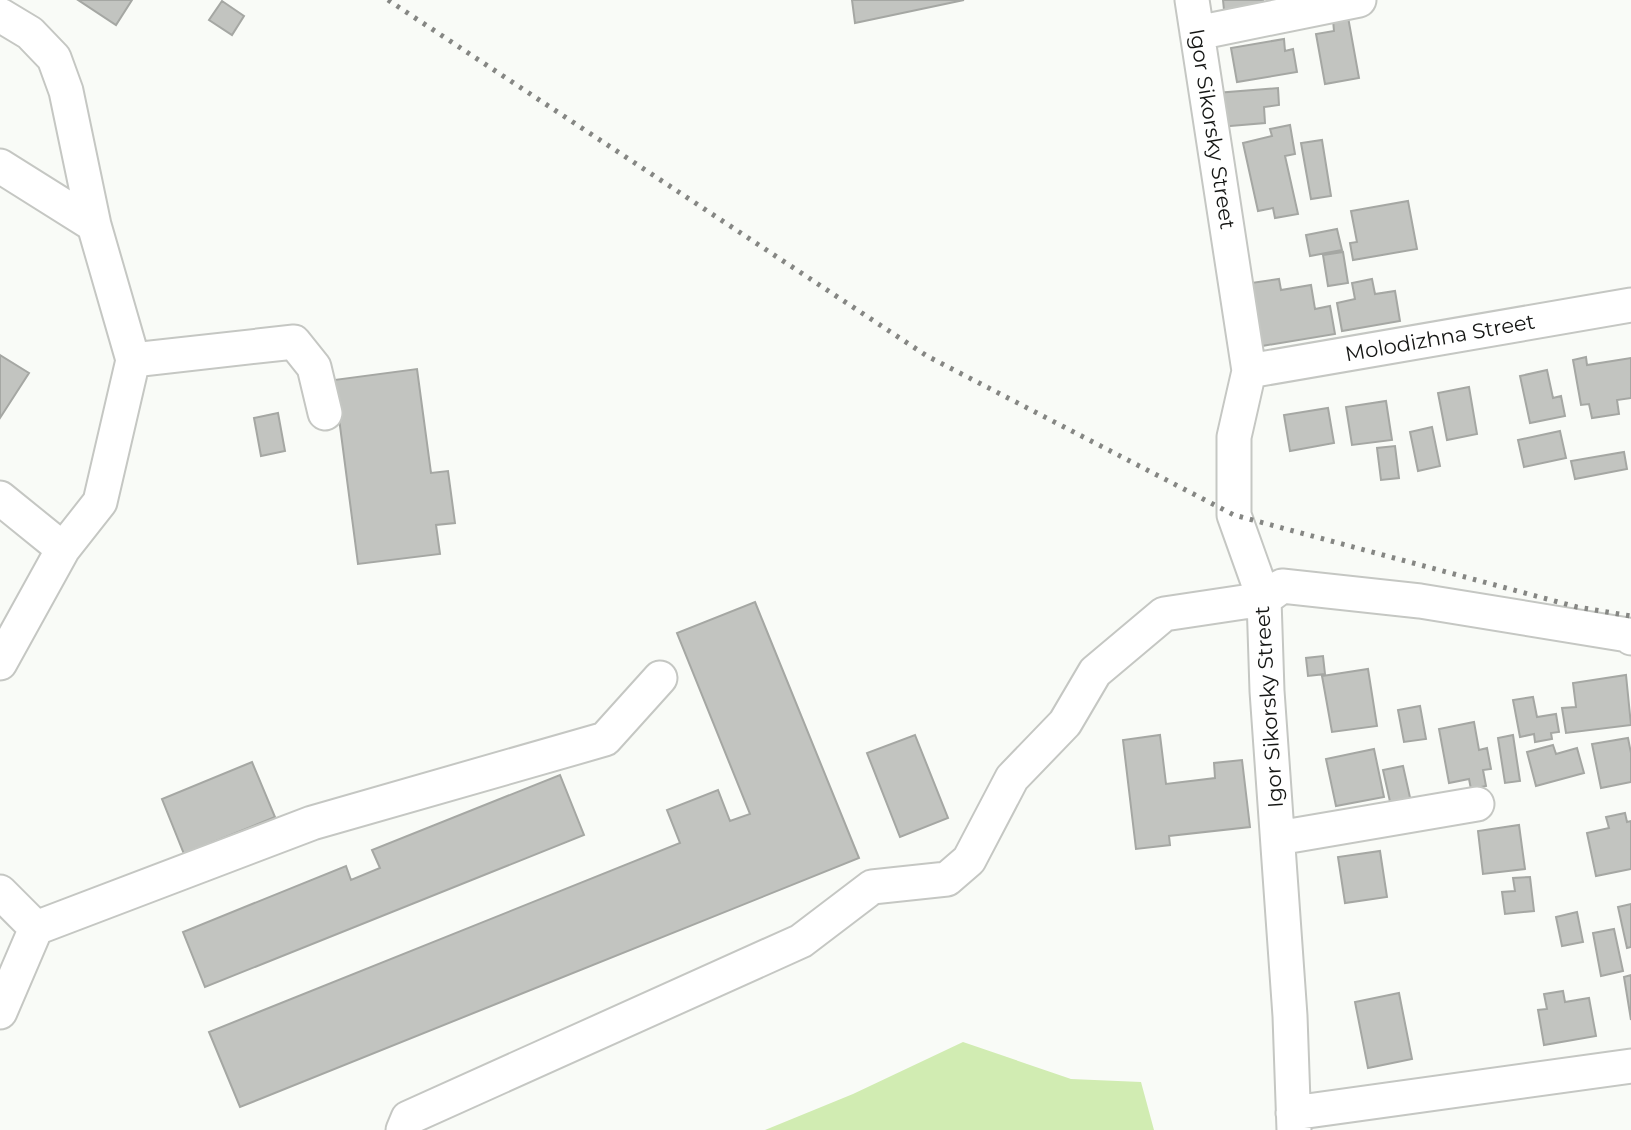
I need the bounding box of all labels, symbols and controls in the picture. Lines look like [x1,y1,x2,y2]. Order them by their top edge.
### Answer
street label: Igor Sikorsky Street [1184,27,1241,231]
street label: Molodizhna Street [1343,308,1537,367]
street label: Igor Sikorsky Street [1249,605,1288,809]

